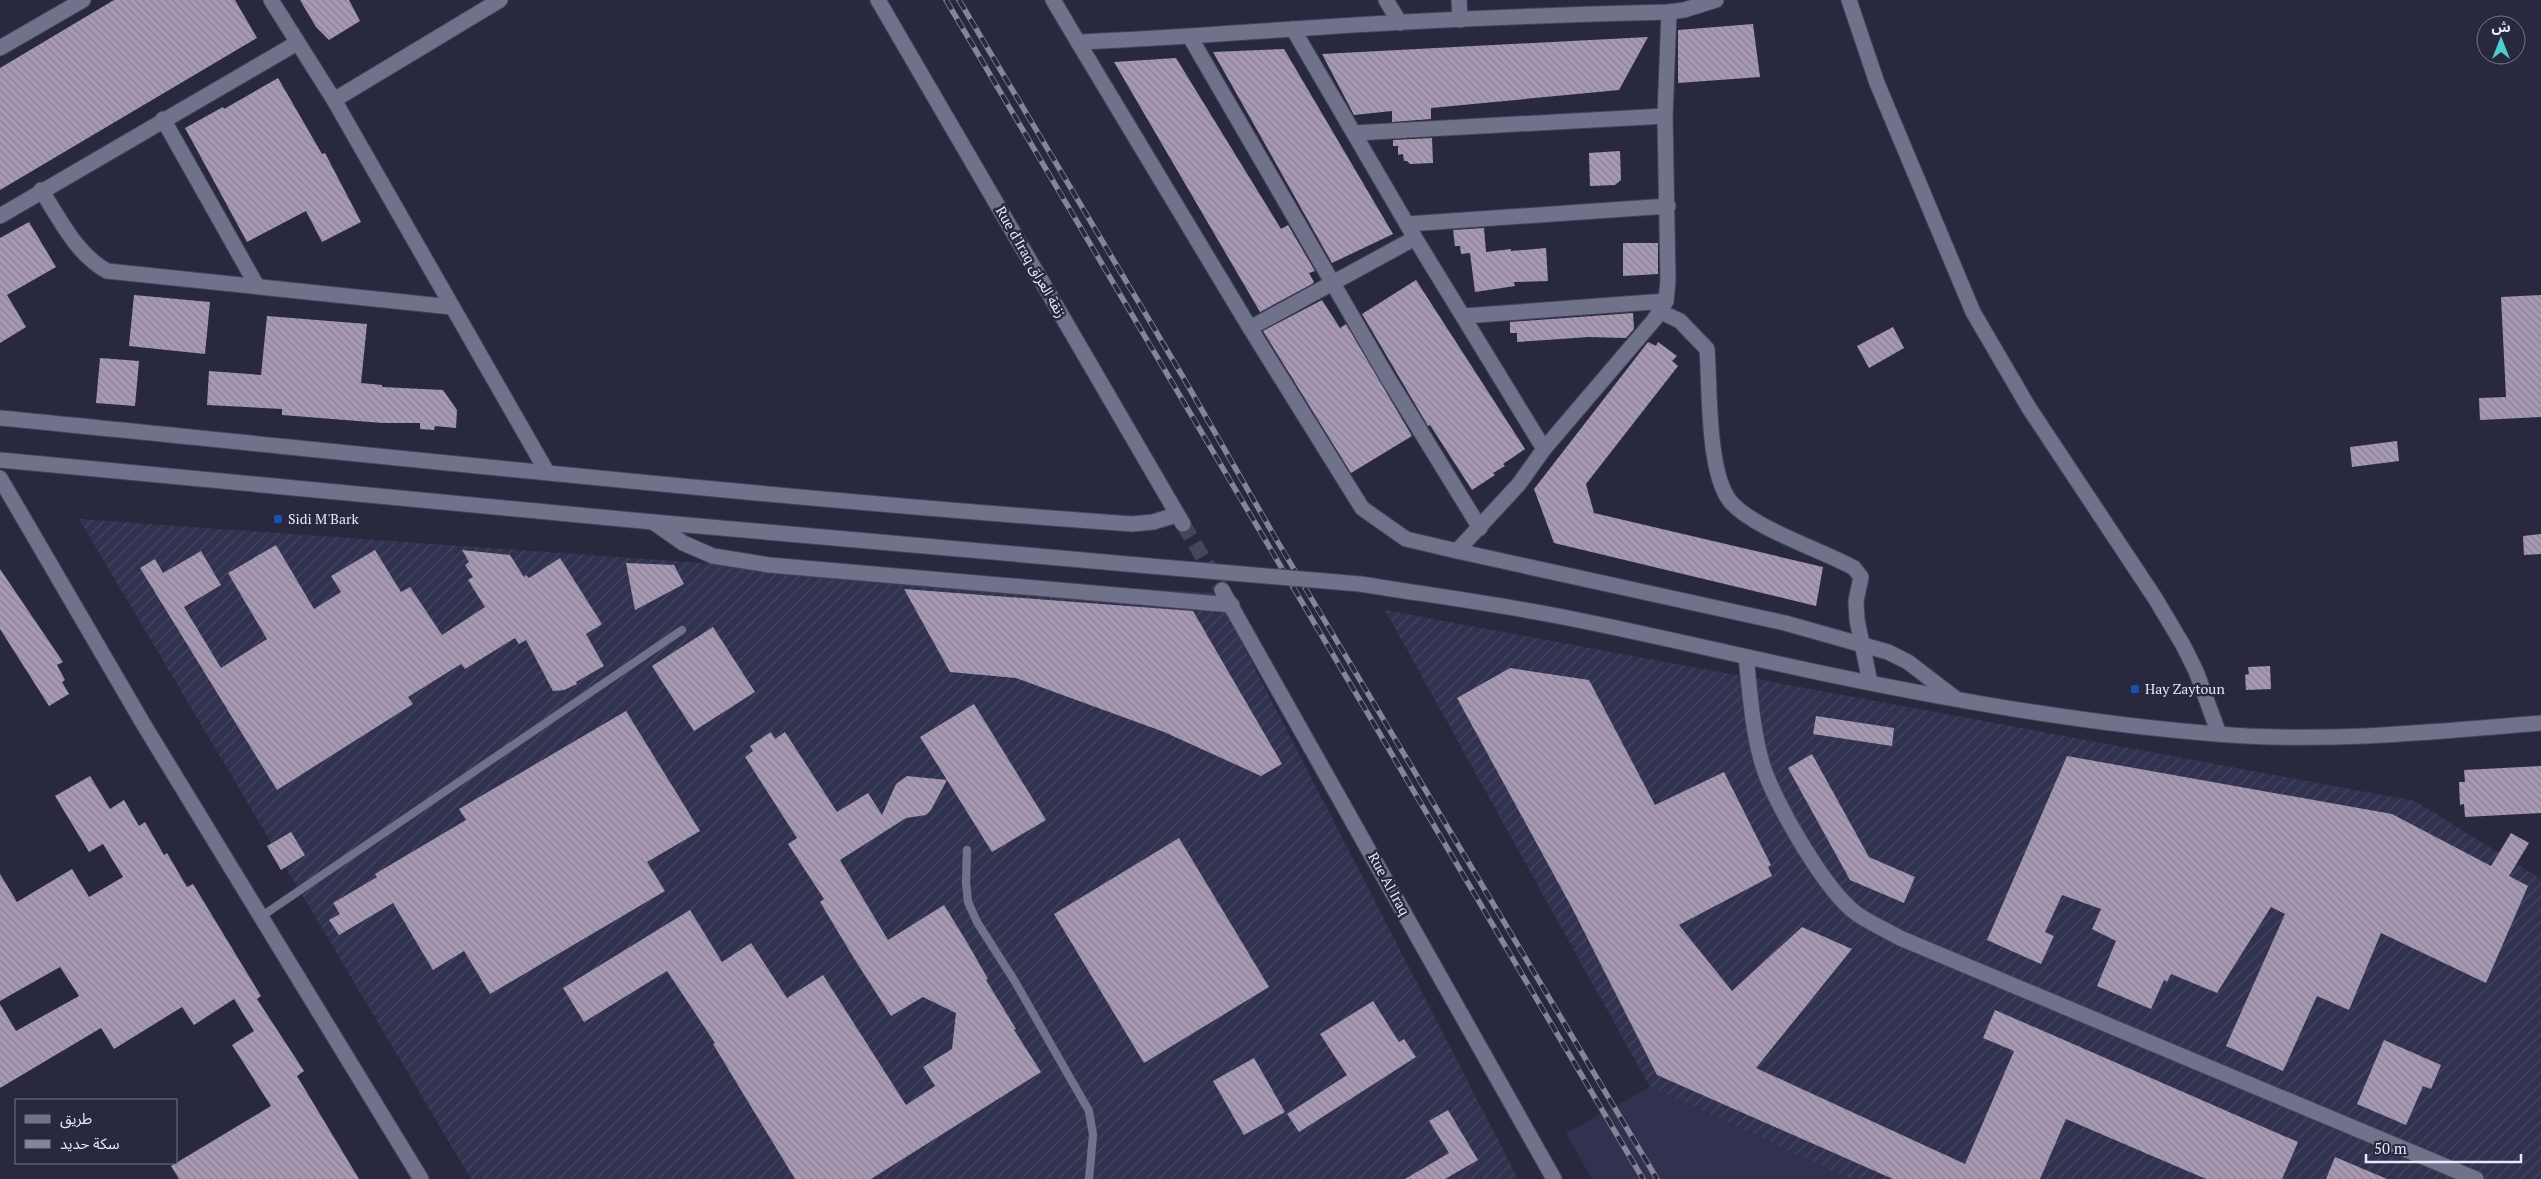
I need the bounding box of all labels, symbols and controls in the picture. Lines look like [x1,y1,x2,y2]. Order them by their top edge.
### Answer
north arrow [2476,15,2526,65]
text: ش [2491,17,2511,36]
street label: Rue d'Iraq زنقة العراق [992,202,1071,321]
place label: Sidi M'Bark [288,509,359,528]
marker: Sidi M'Bark [272,513,284,525]
place label: Hay Zaytoun [2145,679,2225,698]
marker: Hay Zaytoun [2129,683,2141,695]
street label: Rue Al Iraq [1364,849,1415,919]
legend [15,1099,178,1164]
text: طريق [60,1108,92,1129]
scale bar [2366,1132,2521,1164]
text: سكة حديد [60,1133,120,1153]
text: 50 m [2374,1138,2407,1158]

